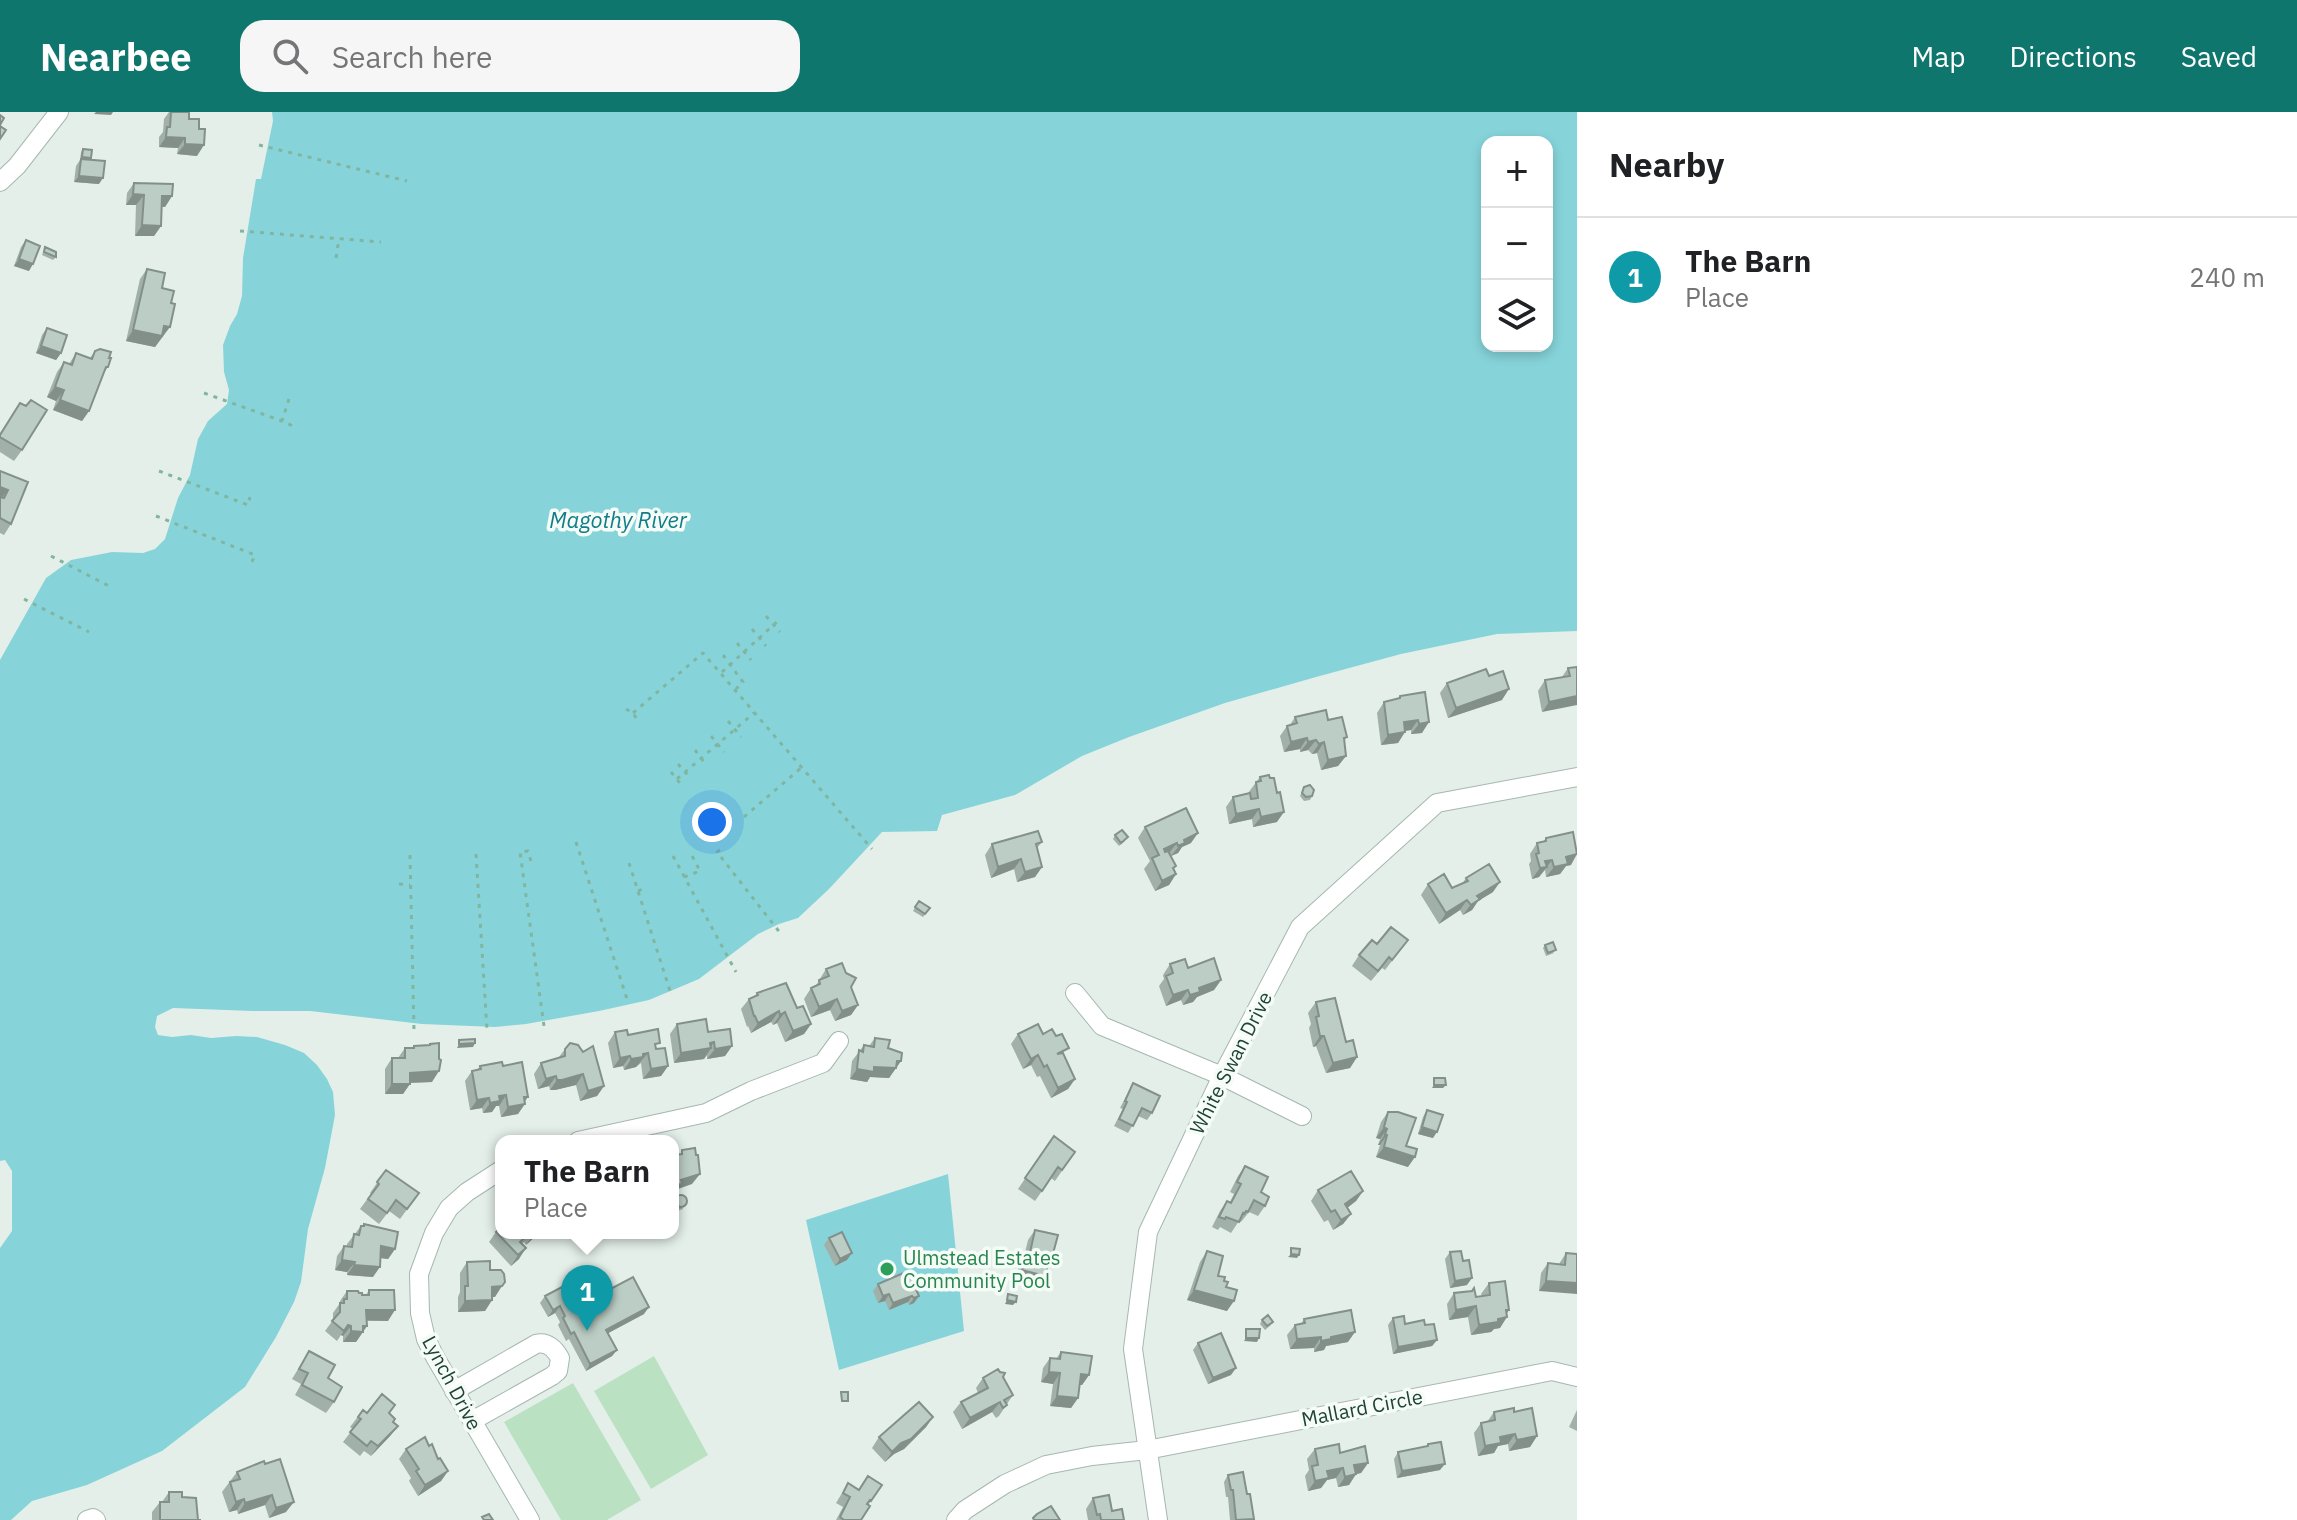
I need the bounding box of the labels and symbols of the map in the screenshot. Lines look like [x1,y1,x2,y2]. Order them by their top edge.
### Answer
water label: Magothy River [549,505,688,534]
your location [692,802,732,842]
street label: White Swan Drive [1183,987,1278,1139]
place label: Ulmstead Estates Community Pool [903,1244,1061,1294]
marker: Ulmstead Estates Community Pool [878,1260,896,1278]
pin: 1 [561,1265,613,1331]
street label: Lynch Drive [416,1331,489,1435]
street label: Mallard Circle [1299,1383,1425,1433]

